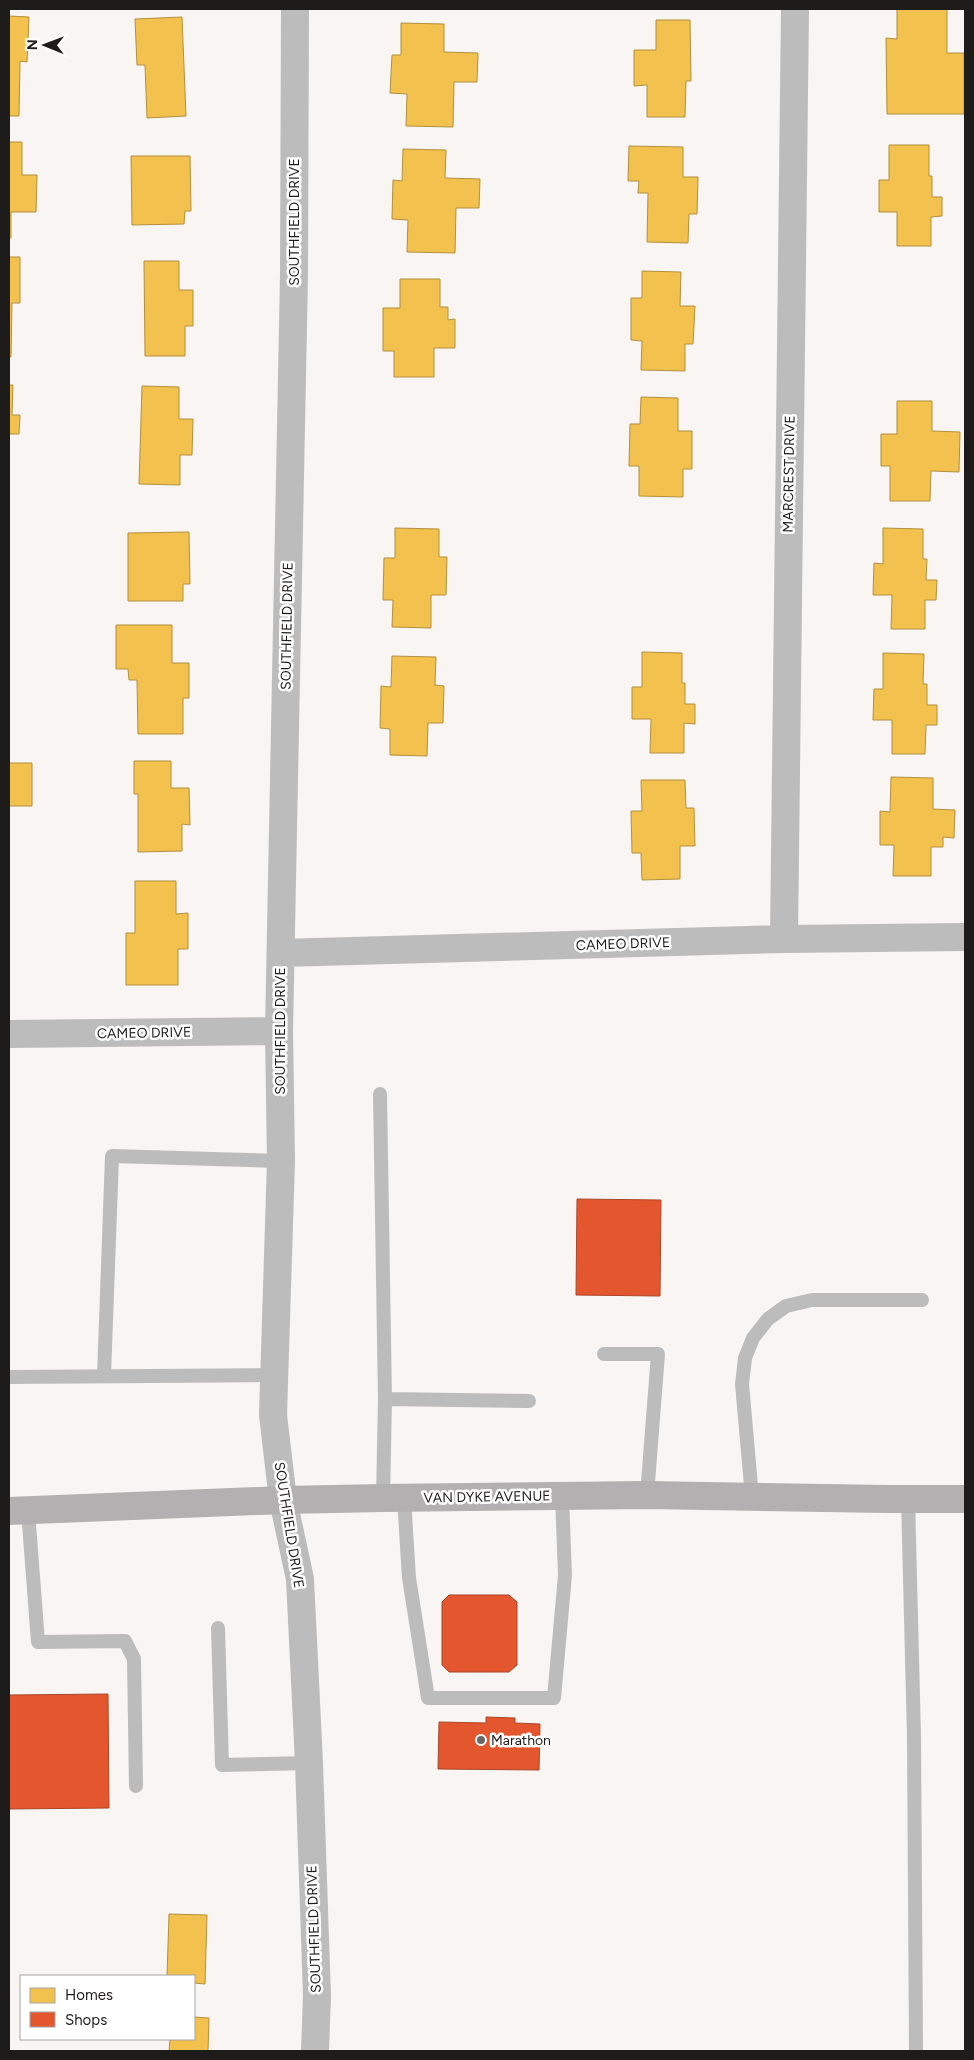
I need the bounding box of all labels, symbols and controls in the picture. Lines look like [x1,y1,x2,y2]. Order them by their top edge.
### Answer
north arrow [20,20,70,70]
text: N [24,39,41,50]
street label: SOUTHFIELD DRIVE [286,158,303,286]
street label: MARCREST DRIVE [779,415,799,533]
street label: SOUTHFIELD DRIVE [277,562,297,690]
street label: CAMEO DRIVE [576,934,670,954]
street label: SOUTHFIELD DRIVE [272,967,289,1095]
street label: CAMEO DRIVE [97,1024,191,1042]
street label: SOUTHFIELD DRIVE [271,1461,307,1589]
street label: VAN DYKE AVENUE [423,1487,551,1507]
place label: Marathon [491,1732,551,1749]
marker: Marathon [475,1734,487,1746]
street label: SOUTHFIELD DRIVE [303,1865,325,1993]
legend [20,1975,195,2040]
text: Homes [65,1986,113,2004]
text: Shops [65,2011,107,2029]

